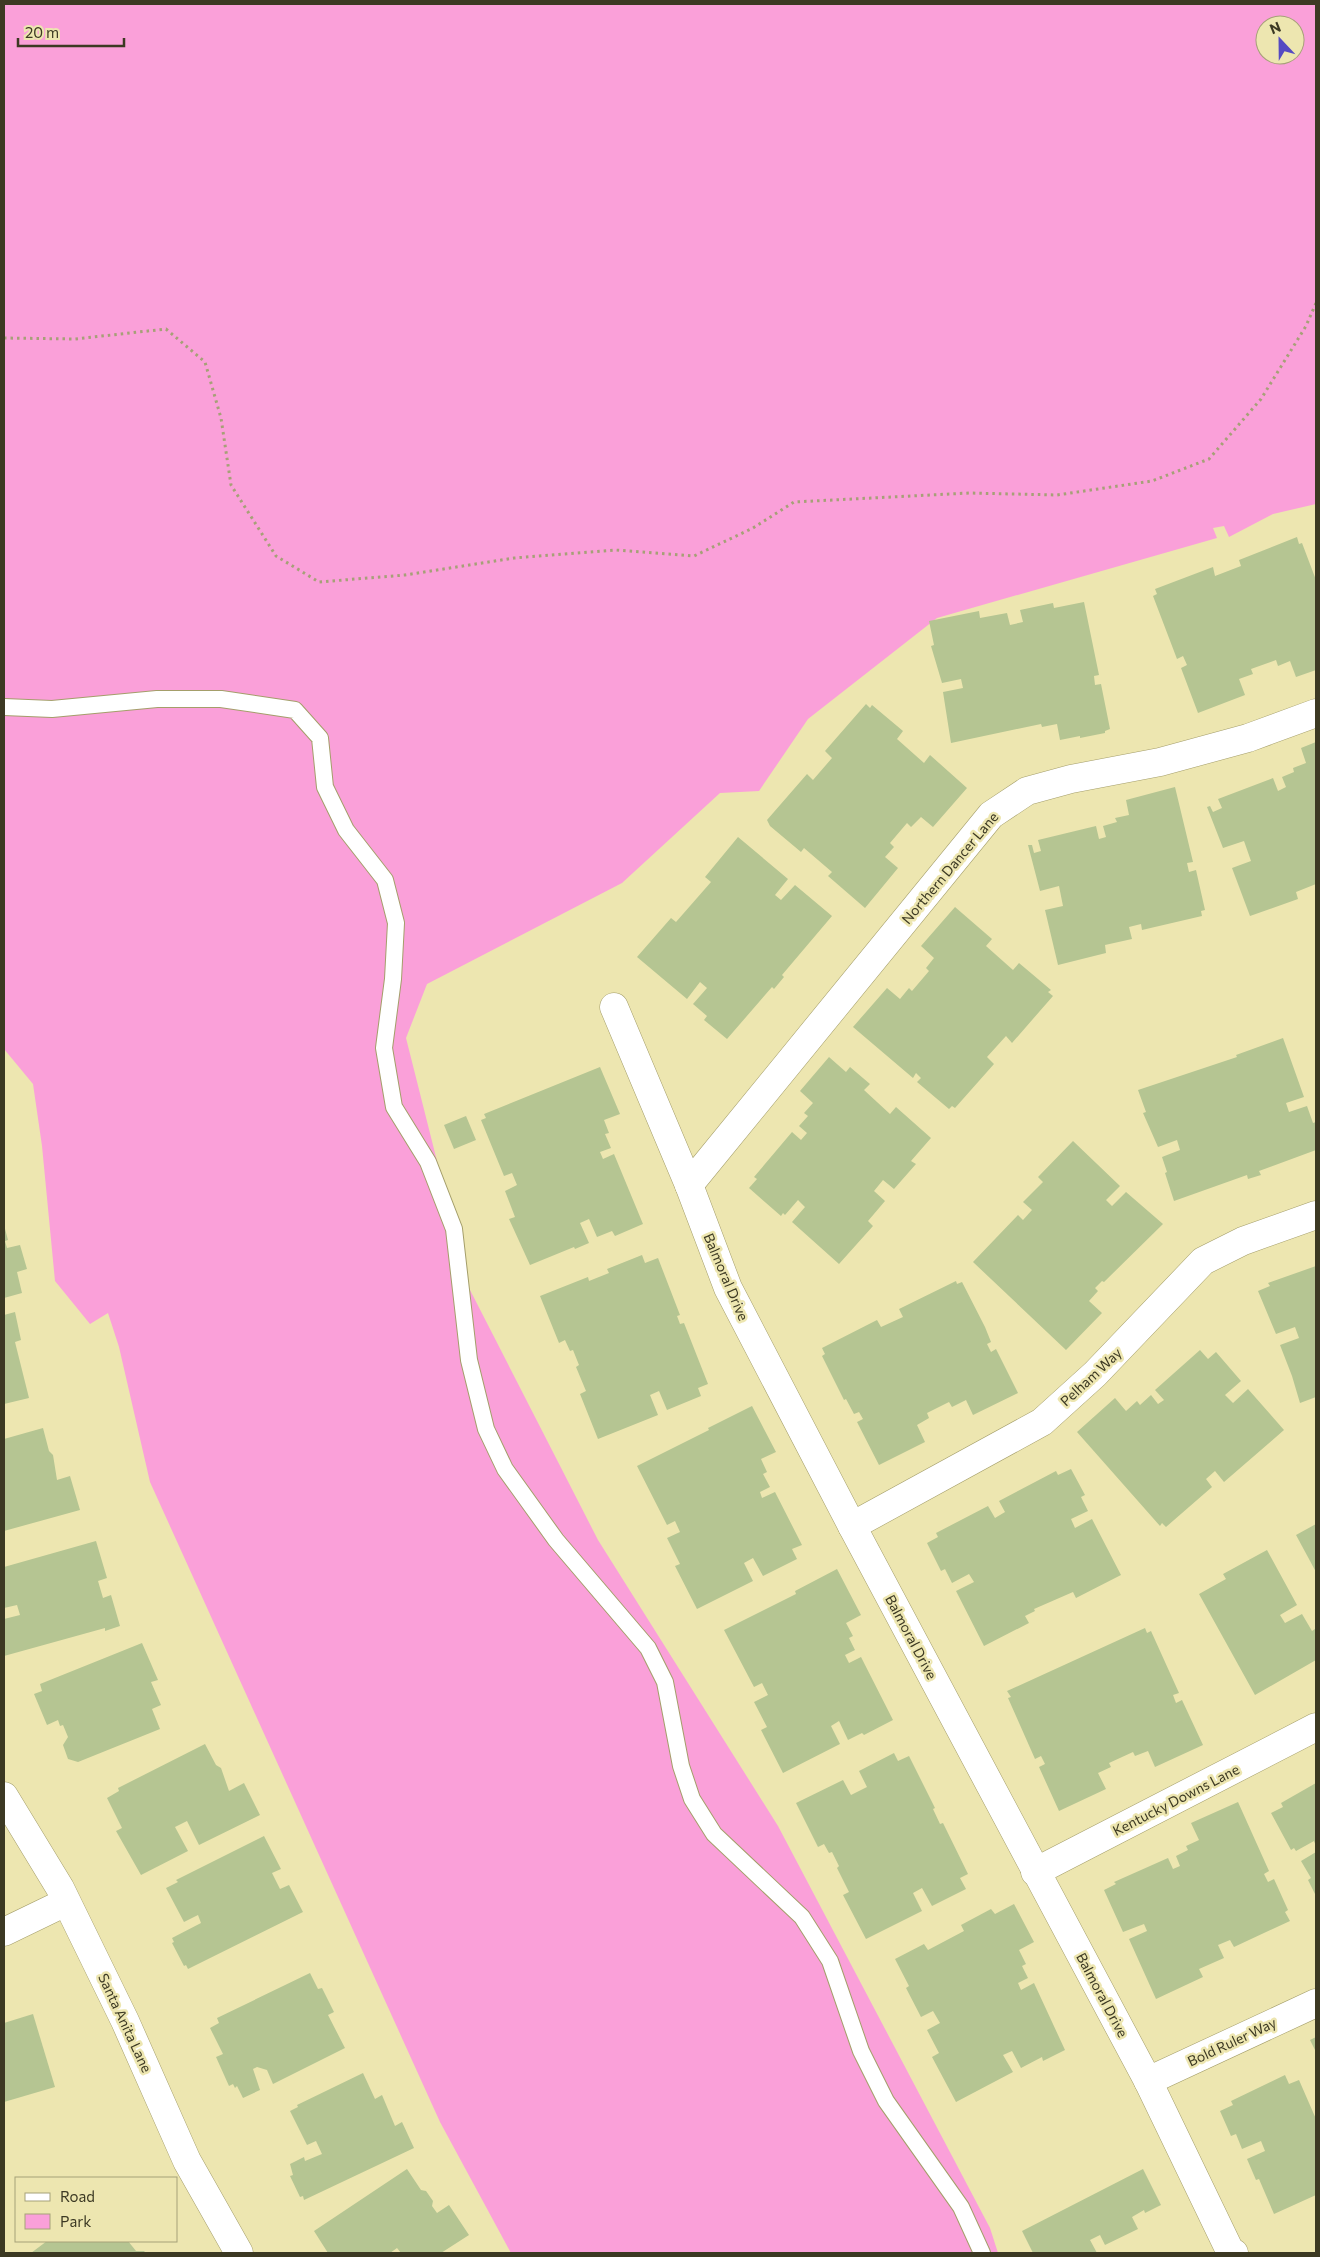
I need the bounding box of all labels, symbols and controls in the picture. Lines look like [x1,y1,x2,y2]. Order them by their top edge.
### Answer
scale bar [18,15,124,47]
north arrow [1255,15,1305,65]
text: N [1267,18,1283,37]
text: 20 m [25,23,59,41]
street label: Northern Dancer Lane [898,808,1001,927]
street label: Balmoral Drive [700,1231,753,1323]
street label: Pelham Way [1056,1344,1125,1409]
street label: Balmoral Drive [882,1592,941,1682]
street label: Kentucky Downs Lane [1110,1760,1242,1839]
street label: Balmoral Drive [1073,1950,1132,2040]
street label: Santa Anita Lane [95,1971,156,2075]
street label: Bold Ruler Way [1185,2014,1279,2070]
legend [15,2177,178,2242]
text: Road [60,2187,95,2205]
text: Park [60,2212,91,2230]

